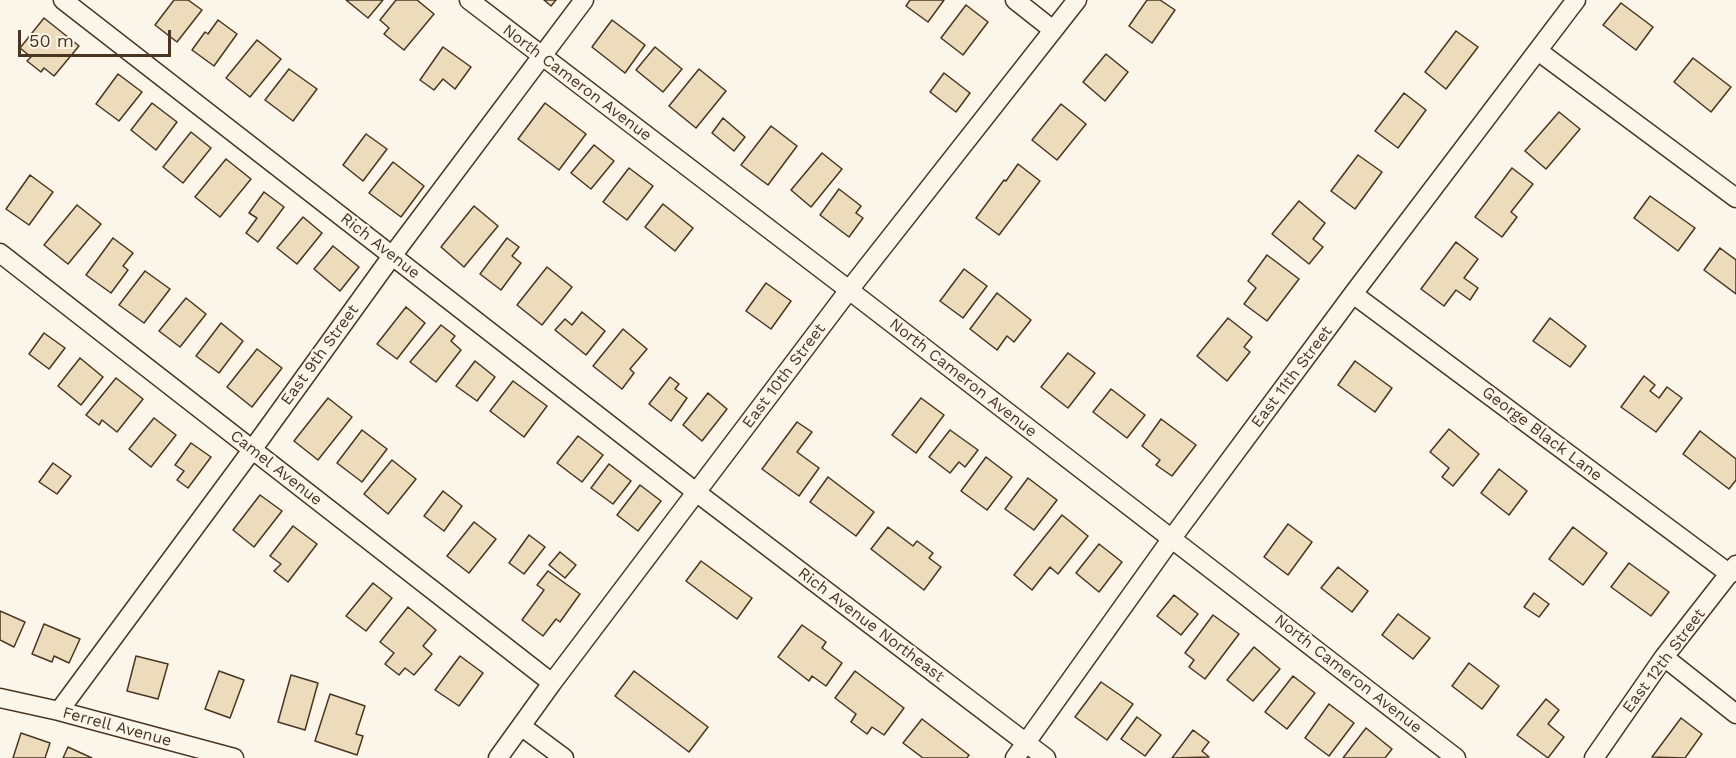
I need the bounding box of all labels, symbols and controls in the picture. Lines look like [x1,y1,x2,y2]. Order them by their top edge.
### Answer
scale bar [21,18,174,56]
street label: North Cameron Avenue [499,21,655,145]
text: 50 m [29,30,74,51]
street label: Rich Avenue [336,209,424,283]
street label: East 9th Street [277,301,363,409]
street label: North Cameron Avenue [886,315,1040,441]
street label: East 10th Street [738,320,830,432]
street label: East 11th Street [1247,322,1337,432]
street label: George Black Lane [1478,383,1606,485]
street label: Camel Avenue [226,426,326,510]
street label: Rich Avenue Northeast [794,564,948,686]
street label: East 12th Street [1619,605,1709,717]
street label: North Cameron Avenue [1271,611,1425,737]
street label: Ferrell Avenue [60,703,174,751]

